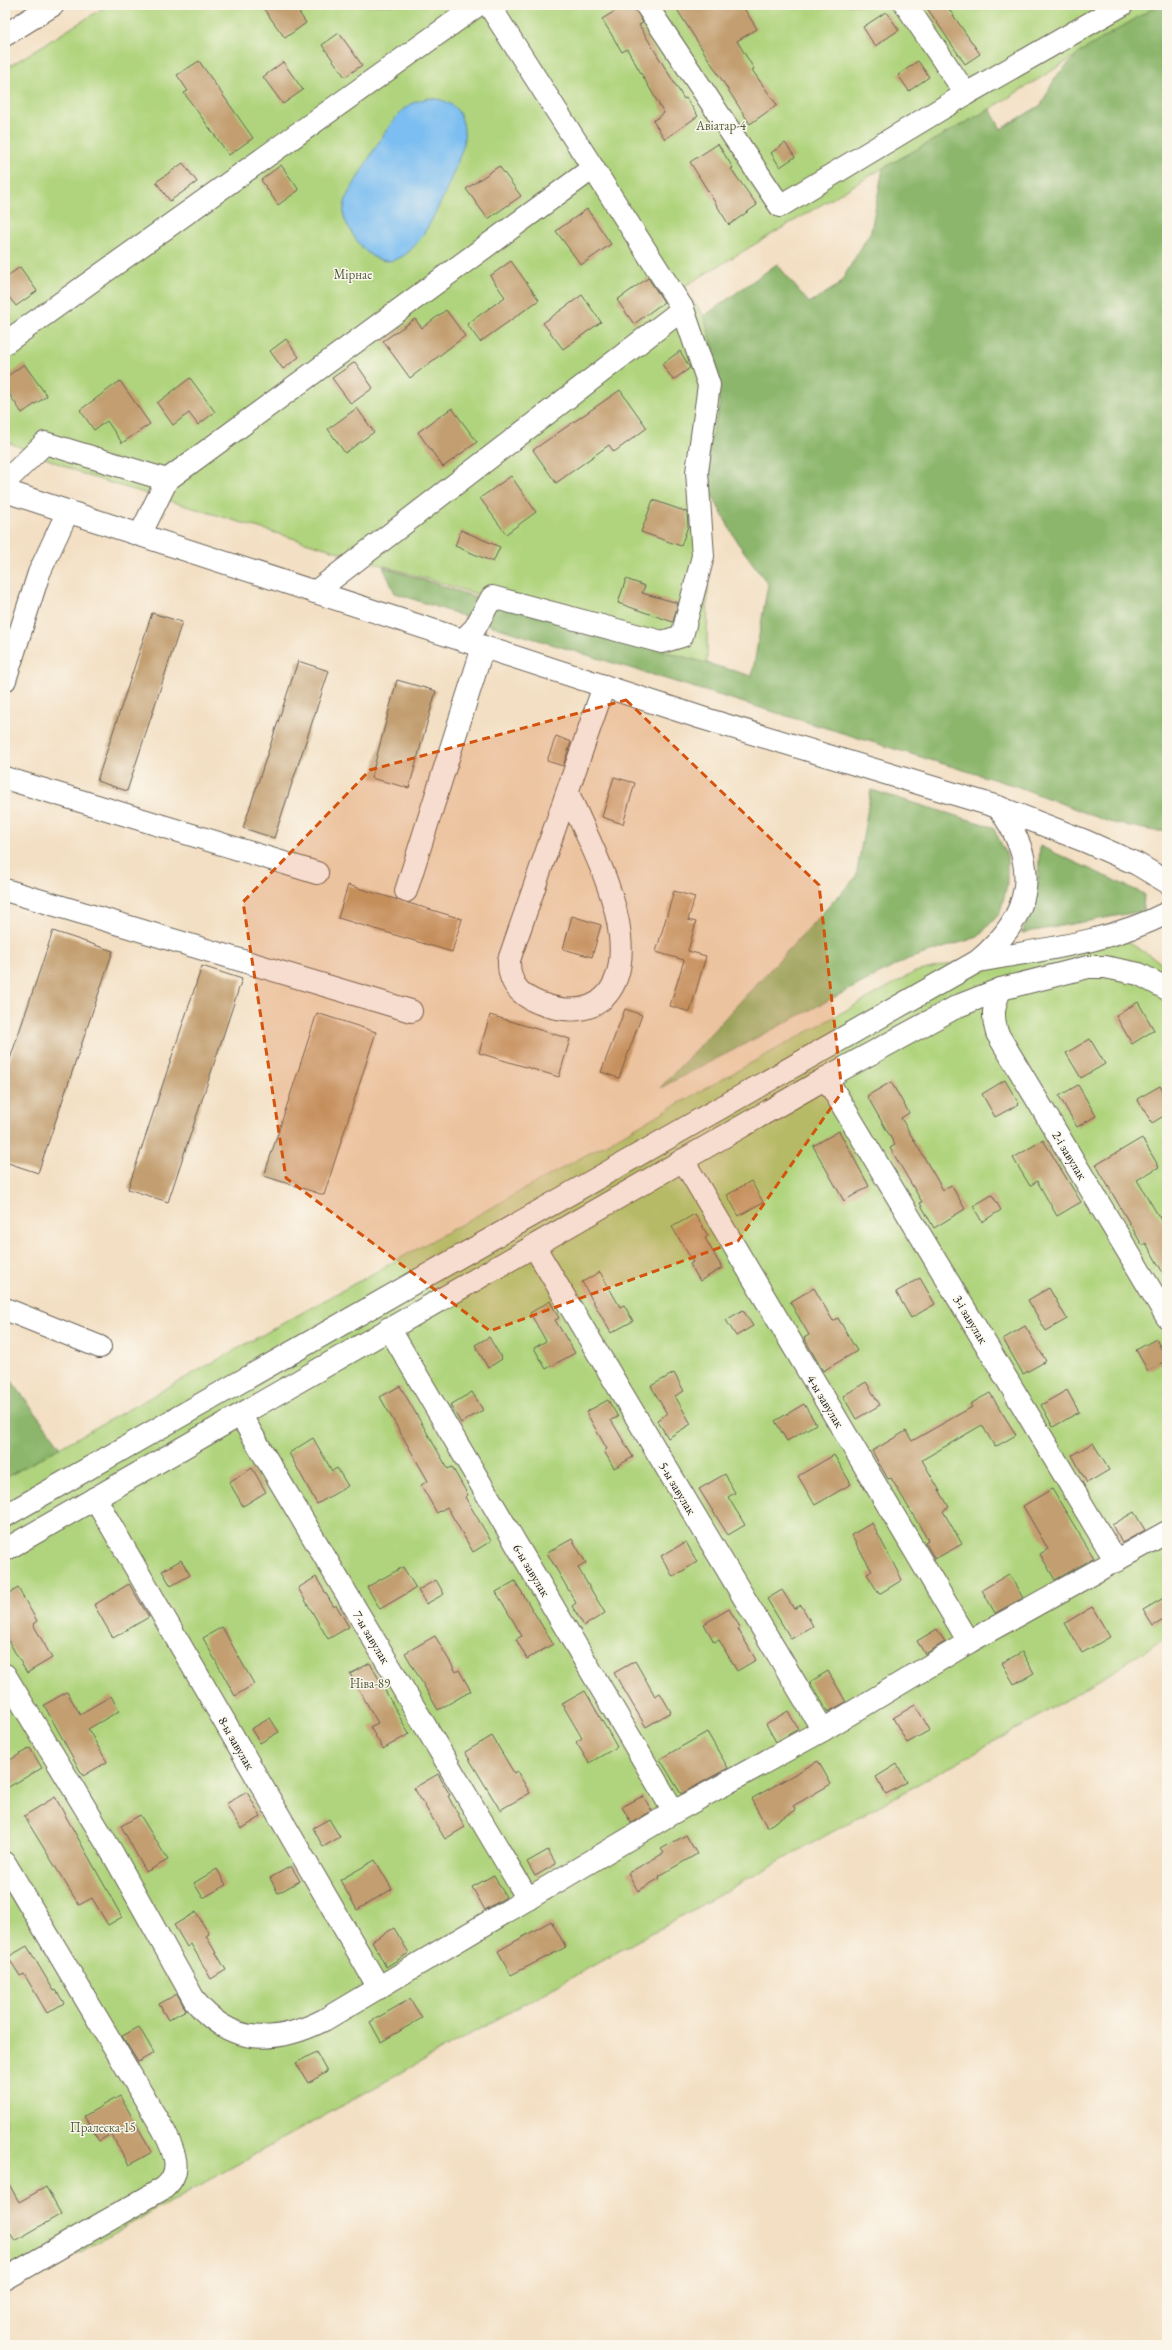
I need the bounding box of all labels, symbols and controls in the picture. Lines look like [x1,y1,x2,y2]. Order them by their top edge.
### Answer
park label: Авіатар-4 [695,117,747,134]
park label: Мірнае [334,266,372,283]
street label: 2-і завулак [1048,1128,1091,1183]
street label: 3-і завулак [949,1292,992,1347]
street label: 4-ы завулак [803,1372,848,1432]
street label: 5-ы завулак [655,1459,700,1519]
street label: 6-ы завулак [509,1541,554,1601]
street label: 7-ы завулак [349,1608,394,1668]
park label: Ніва-89 [350,1675,391,1692]
street label: 8-ы завулак [214,1714,259,1774]
park label: Пралеска-15 [70,2119,136,2136]

